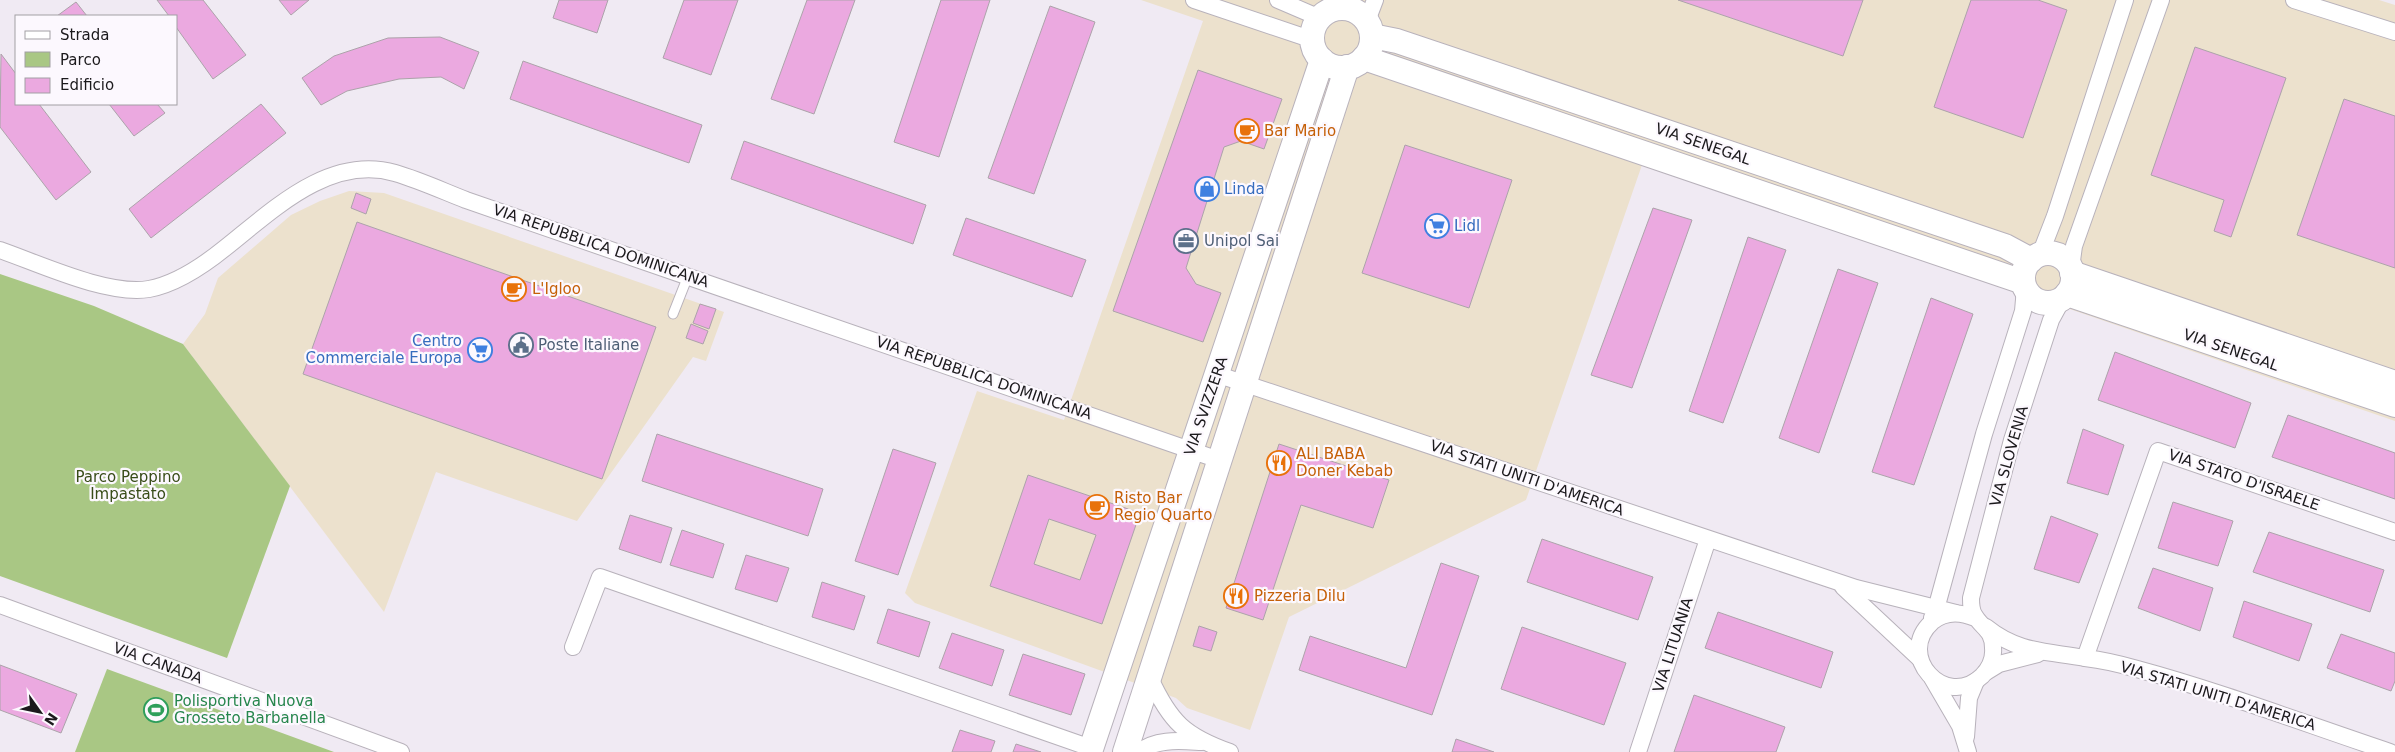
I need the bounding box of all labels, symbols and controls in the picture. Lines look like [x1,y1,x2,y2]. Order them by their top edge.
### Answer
legend [15,15,178,105]
text: Strada [60,26,109,44]
text: Parco [60,51,101,69]
text: Edificio [60,76,114,94]
cafe icon: Bar Mario [1234,118,1260,144]
street label: VIA SENEGAL [1653,119,1754,169]
place label: Bar Mario [1264,122,1336,140]
shop icon: Linda [1194,176,1220,202]
place label: Linda [1224,180,1265,198]
street label: VIA REPUBBLICA DOMINICANA [491,201,712,292]
supermarket icon: Lidl [1424,213,1450,239]
place label: Lidl [1454,217,1480,235]
office icon: Unipol Sai [1173,228,1199,254]
place label: Unipol Sai [1204,232,1279,250]
cafe icon: L'Igloo [501,276,527,302]
place label: L'Igloo [532,280,581,298]
street label: VIA SENEGAL [2181,325,2282,375]
place label: Centro Commerciale Europa [306,332,462,367]
public building icon: Poste Italiane [508,332,534,358]
street label: VIA REPUBBLICA DOMINICANA [874,333,1095,424]
place label: Poste Italiane [538,336,639,354]
supermarket icon: Centro Commerciale Europa [467,337,493,363]
street label: VIA SVIZZERA [1181,353,1232,458]
street label: VIA SLOVENIA [1986,403,2032,509]
street label: VIA STATI UNITI D'AMERICA [1428,436,1627,520]
place label: ALI BABA Doner Kebab [1296,445,1393,480]
street label: VIA STATO D'ISRAELE [2166,446,2322,514]
restaurant icon: ALI BABA Doner Kebab [1266,450,1292,476]
park label: Parco Peppino Impastato [75,468,181,503]
place label: Risto Bar Regio Quarto [1114,489,1212,524]
cafe icon: Risto Bar Regio Quarto [1084,494,1110,520]
restaurant icon: Pizzeria Dilu [1223,583,1249,609]
place label: Pizzeria Dilu [1254,587,1346,605]
street label: VIA LITUANIA [1649,595,1697,695]
street label: VIA CANADA [111,639,206,688]
street label: VIA STATI UNITI D'AMERICA [2118,658,2319,735]
north arrow [15,687,65,737]
place label: Polisportiva Nuova Grosseto Barbanella [174,692,326,727]
sports icon: Polisportiva Nuova Grosseto Barbanella [143,697,169,723]
text: N [41,710,61,728]

